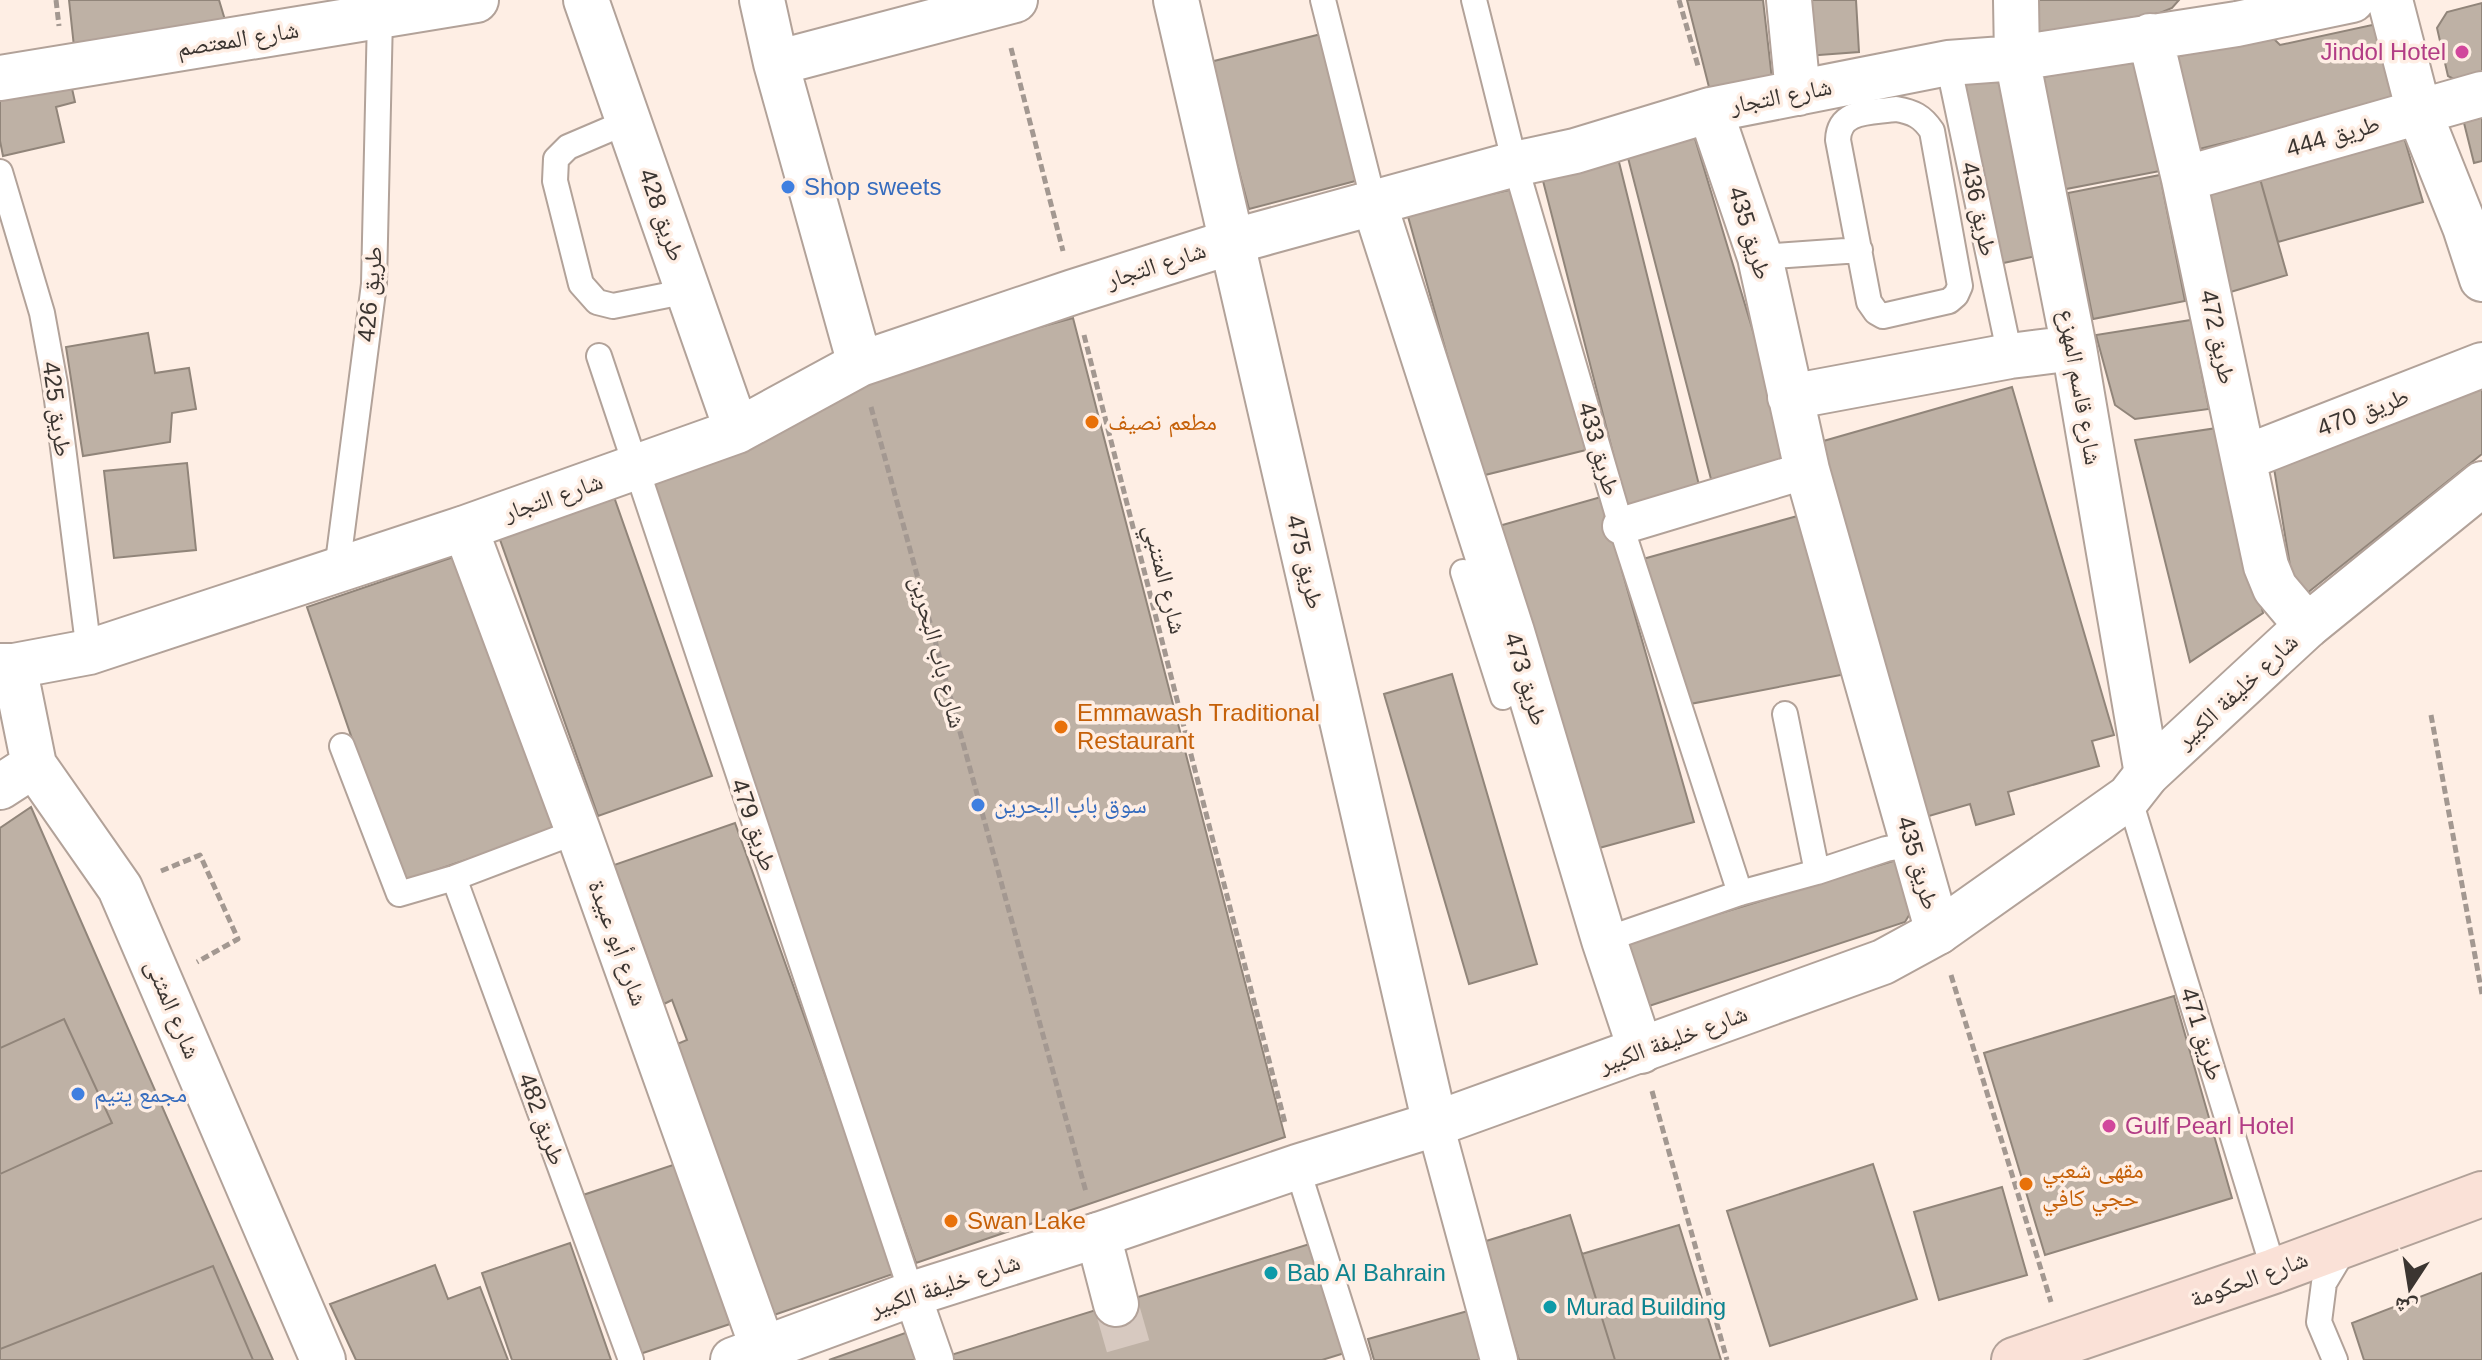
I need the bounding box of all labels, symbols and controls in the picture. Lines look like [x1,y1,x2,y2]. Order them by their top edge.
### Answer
street label: شارع المعتصم [175,16,301,64]
place label: Jindol Hotel [2321,38,2446,65]
marker: Jindol Hotel [2453,43,2471,61]
street label: شارع التجار [1727,72,1834,121]
street label: طريق 444 [2283,109,2383,163]
street label: طريق 436 [1955,159,2003,259]
street label: طريق 428 [633,165,691,265]
place label: Shop sweets [804,173,941,200]
marker: Shop sweets [779,178,797,196]
street label: طريق 435 [1723,183,1777,283]
street label: شارع التجار [1102,236,1210,295]
street label: طريق 426 [352,245,388,343]
street label: طريق 472 [2194,287,2242,387]
street label: شارع قاسم المهزع [2051,307,2107,467]
street label: طريق 425 [36,360,78,458]
street label: طريق 470 [2313,382,2413,442]
street label: طريق 433 [1572,399,1626,499]
place label: مطعم نصيف [1108,408,1217,438]
marker: مطعم نصيف [1083,413,1101,431]
street label: شارع التجار [499,467,607,528]
street label: طريق 475 [1281,512,1329,612]
street label: شارع المتنبي [1133,521,1192,638]
street label: شارع باب البحرين [903,573,972,731]
street label: شارع خليفة الكبير [2170,628,2304,756]
street label: طريق 473 [1499,629,1553,729]
place label: Emmawash Traditional Restaurant [1077,699,1320,754]
marker: Emmawash Traditional Restaurant [1052,718,1070,736]
street label: طريق 479 [725,775,783,875]
place label: سوق باب البحرين [994,791,1147,819]
marker: سوق باب البحرين [969,796,987,814]
street label: طريق 435 [1891,813,1945,913]
street label: شارع أبو عبيدة [581,876,654,1010]
street label: شارع المثنى [139,955,206,1063]
street label: طريق 471 [2175,984,2229,1084]
street label: شارع خليفة الكبير [1594,999,1751,1080]
street label: طريق 482 [512,1069,572,1169]
place label: مجمع يتيم [94,1080,187,1110]
marker: مجمع يتيم [69,1085,87,1103]
place label: Gulf Pearl Hotel [2125,1112,2294,1139]
marker: Gulf Pearl Hotel [2100,1117,2118,1135]
place label: مقهى شعبي حجي كافي [2042,1156,2144,1217]
marker: مقهى شعبي حجي كافي [2017,1175,2035,1193]
place label: Swan Lake [967,1207,1086,1234]
marker: Swan Lake [942,1212,960,1230]
street label: شارع الحكومة [2186,1245,2312,1314]
street label: شارع خليفة الكبير [866,1248,1024,1324]
north arrow [2370,1248,2450,1328]
place label: Bab Al Bahrain [1287,1259,1446,1286]
marker: Bab Al Bahrain [1262,1264,1280,1282]
text: ش [2392,1291,2420,1322]
place label: Murad Building [1566,1293,1726,1320]
marker: Murad Building [1541,1298,1559,1316]

